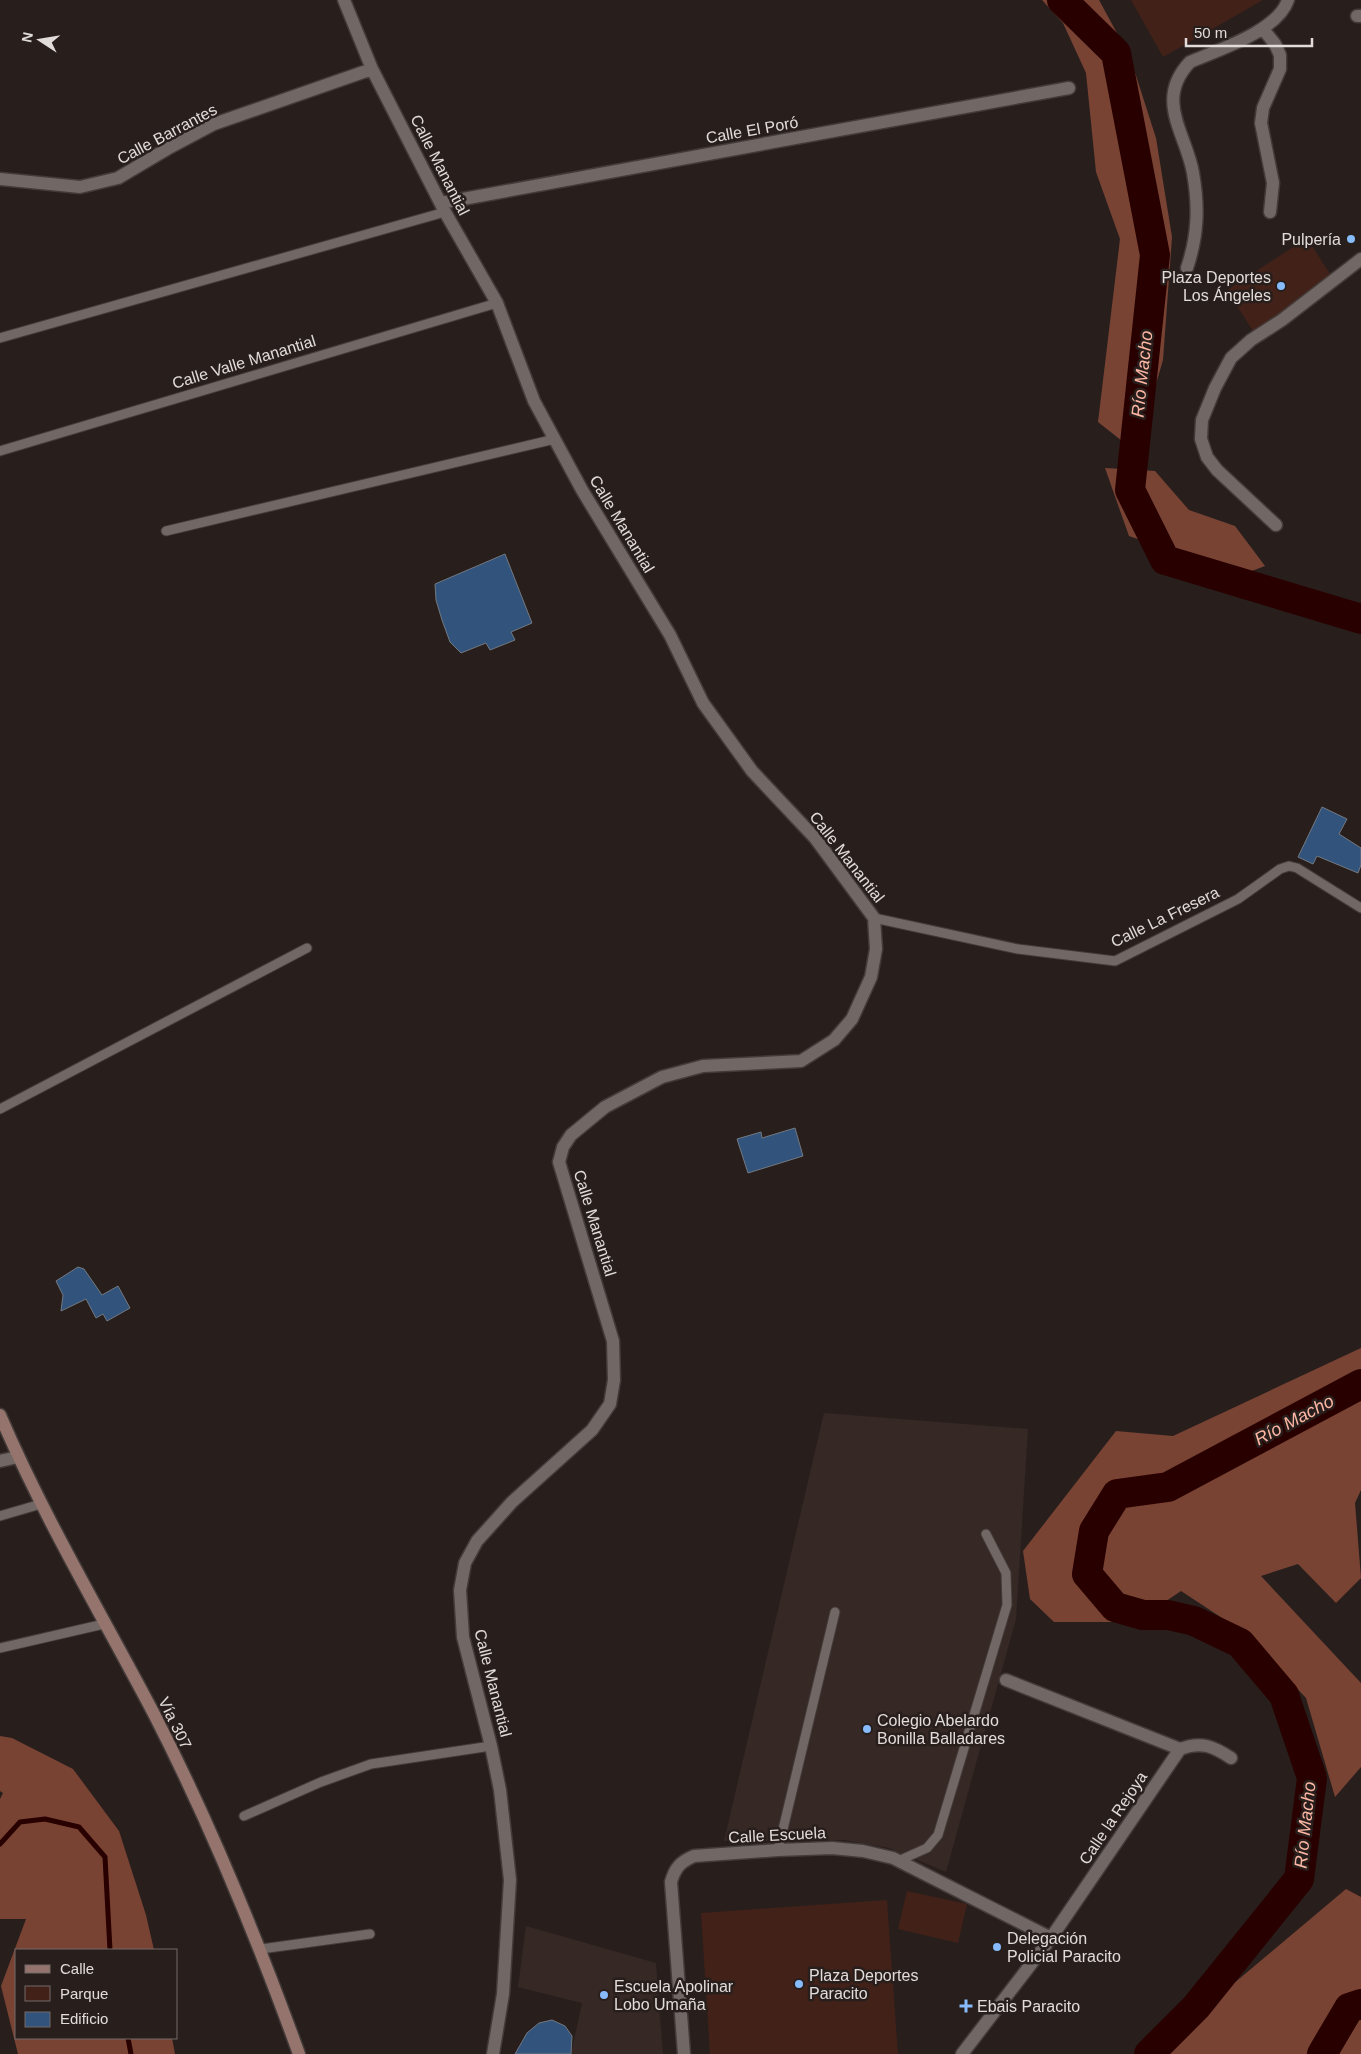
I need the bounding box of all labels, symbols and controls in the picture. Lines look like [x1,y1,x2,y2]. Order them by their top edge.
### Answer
north arrow [15,15,65,65]
scale bar [1186,15,1312,47]
text: 50 m [1194,24,1227,41]
text: N [18,31,36,44]
street label: Calle Barrantes [114,101,220,167]
street label: Calle Manantial [407,112,473,218]
street label: Calle El Poró [705,114,800,146]
place label: Pulpería [1281,231,1341,248]
marker: Pulpería [1345,233,1357,245]
place label: Plaza Deportes Los Ángeles [1162,269,1271,304]
marker: Plaza Deportes Los Ángeles [1275,280,1287,292]
water label: Río Macho [1128,330,1156,418]
street label: Calle Valle Manantial [170,332,318,392]
street label: Calle Manantial [586,472,658,576]
street label: Calle Manantial [806,808,888,906]
street label: Calle La Fresera [1108,883,1222,951]
street label: Calle Manantial [571,1168,619,1278]
water label: Río Macho [1251,1391,1337,1449]
street label: Calle Manantial [471,1627,515,1739]
street label: Vía 307 [155,1694,195,1752]
place label: Colegio Abelardo Bonilla Balladares [877,1712,1005,1747]
marker: Colegio Abelardo Bonilla Balladares [861,1723,873,1735]
street label: Calle la Rejoya [1076,1769,1150,1867]
water label: Río Macho [1291,1781,1319,1869]
street label: Calle Escuela [728,1824,826,1846]
place label: Delegación Policial Paracito [1007,1930,1121,1965]
marker: Delegación Policial Paracito [991,1941,1003,1953]
legend [15,1949,178,2039]
text: Calle [60,1960,94,1977]
place label: Plaza Deportes Paracito [809,1967,918,2002]
place label: Escuela Apolinar Lobo Umaña [614,1978,734,2013]
marker: Plaza Deportes Paracito [793,1978,805,1990]
text: Parque [60,1985,108,2002]
marker: Escuela Apolinar Lobo Umaña [598,1989,610,2001]
place label: Ebais Paracito [977,1998,1080,2015]
marker: Ebais Paracito [959,1999,973,2013]
text: Edificio [60,2010,108,2027]

